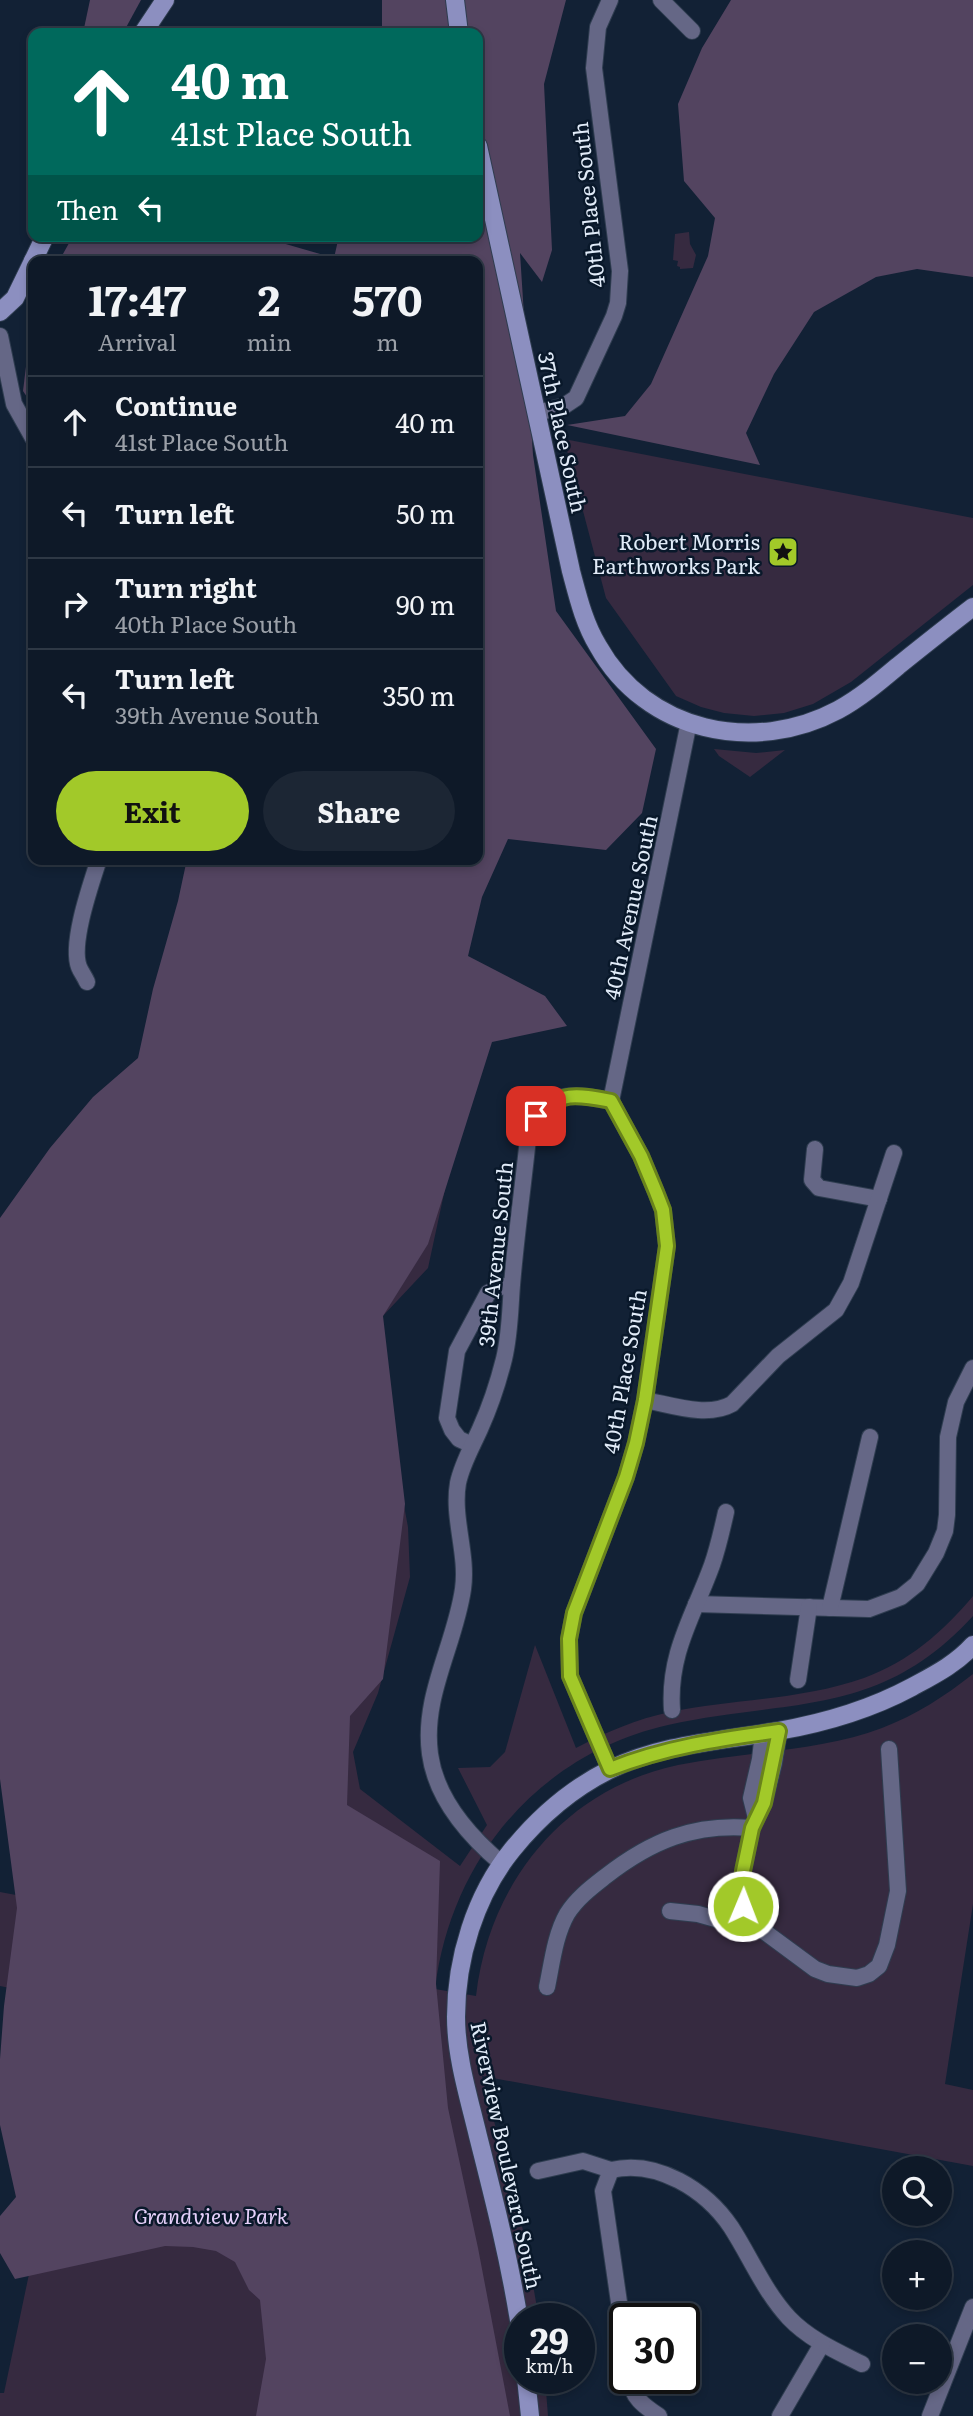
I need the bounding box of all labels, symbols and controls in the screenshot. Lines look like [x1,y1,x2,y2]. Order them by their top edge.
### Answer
text: 40 m [171,41,289,114]
icon: ahead [56,56,147,147]
text: 41st Place South [171,108,412,156]
street label: 40th Place South [563,121,611,289]
text: Then [56,189,118,228]
icon: left [132,189,170,227]
text: 17:47 [88,267,186,329]
text: 2 [258,267,280,329]
text: 570 [352,267,423,329]
text: Arrival [98,324,177,358]
text: min [247,324,292,358]
text: m [376,324,399,358]
street label: 37th Place South [532,348,596,516]
text: Continue [115,385,237,424]
text: 40 m [395,402,455,441]
icon: ahead [56,403,94,441]
text: 41st Place South [115,424,288,458]
text: Turn left [115,493,234,532]
text: 50 m [396,493,455,532]
icon: left [56,494,94,532]
place label: Robert Morris Earthworks Park [592,525,760,580]
place icon: Robert Morris Earthworks Park [766,535,800,569]
text: Turn right [115,567,257,606]
text: 90 m [396,584,455,623]
icon: right [56,585,94,623]
text: 40th Place South [115,606,297,640]
text: Turn left [115,658,234,697]
text: 350 m [382,675,455,714]
icon: left [56,676,94,714]
text: 39th Avenue South [115,697,320,731]
button: Exit [56,771,249,851]
button: Share [263,771,455,851]
street label: 40th Avenue South [594,812,664,1002]
pin [506,1086,566,1146]
icon: arrive [517,1097,555,1135]
street label: 39th Avenue South [469,1159,519,1348]
street label: 40th Place South [593,1286,653,1456]
position arrow [706,1869,780,1943]
street label: Riverview Boulevard South [464,2018,552,2292]
map controls [882,2156,952,2394]
button: search [882,2156,952,2226]
park label: Grandview Park [134,2199,289,2230]
button: + [882,2240,952,2310]
speed limit sign: 30 [609,2303,700,2394]
text: 29 [530,2313,569,2365]
button: − [882,2324,952,2394]
text: km/h [526,2352,573,2379]

